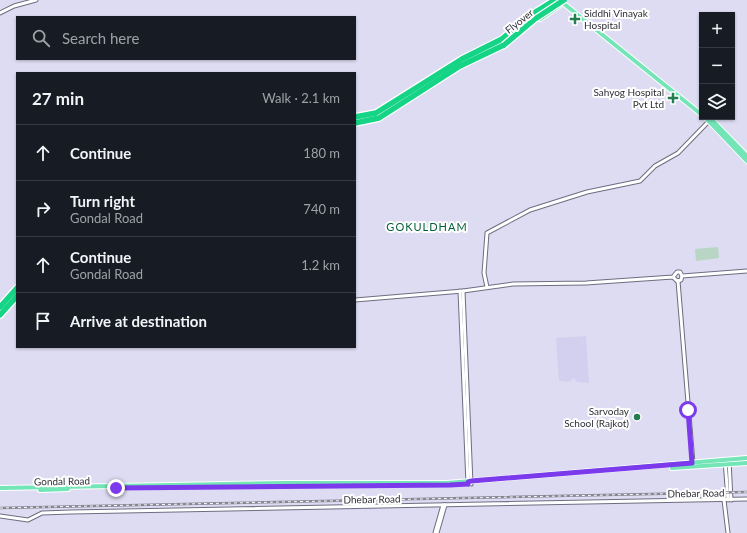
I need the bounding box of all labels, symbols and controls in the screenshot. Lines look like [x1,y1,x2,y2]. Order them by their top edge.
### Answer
street label: Flyover [503,6,536,36]
place label: Siddhi Vinayak Hospital [584,7,649,31]
map controls [699,12,735,120]
button: + [699,12,735,48]
marker: Siddhi Vinayak Hospital [569,13,581,25]
search box [16,16,356,60]
icon: search [30,27,52,49]
text: Search here [62,29,139,47]
button: − [699,48,735,84]
button: layers [699,84,735,120]
place label: Sahyog Hospital Pvt Ltd [593,86,664,110]
text: 27 min [32,88,84,109]
text: Walk · 2.1 km [262,90,340,106]
marker: Sahyog Hospital Pvt Ltd [667,92,679,104]
icon: ahead [32,142,54,164]
text: Continue [70,144,131,162]
text: 180 m [303,145,340,161]
text: Turn right [70,192,135,210]
icon: right [32,198,54,220]
text: 740 m [303,201,340,217]
text: Gondal Road [70,210,143,226]
district label: GOKULDHAM [386,220,468,233]
text: Continue [70,248,131,266]
icon: ahead [32,254,54,276]
text: 1.2 km [301,257,340,273]
text: Gondal Road [70,266,143,282]
icon: arrive [32,310,54,332]
text: Arrive at destination [70,312,207,330]
route start [679,401,697,419]
place label: Sarvoday School (Rajkot) [564,405,630,429]
marker: Sarvoday School (Rajkot) [632,412,642,422]
street label: Gondal Road [34,475,90,487]
route end [107,479,125,497]
street label: Dhebar Road [667,487,725,499]
street label: Dhebar Road [343,493,401,505]

